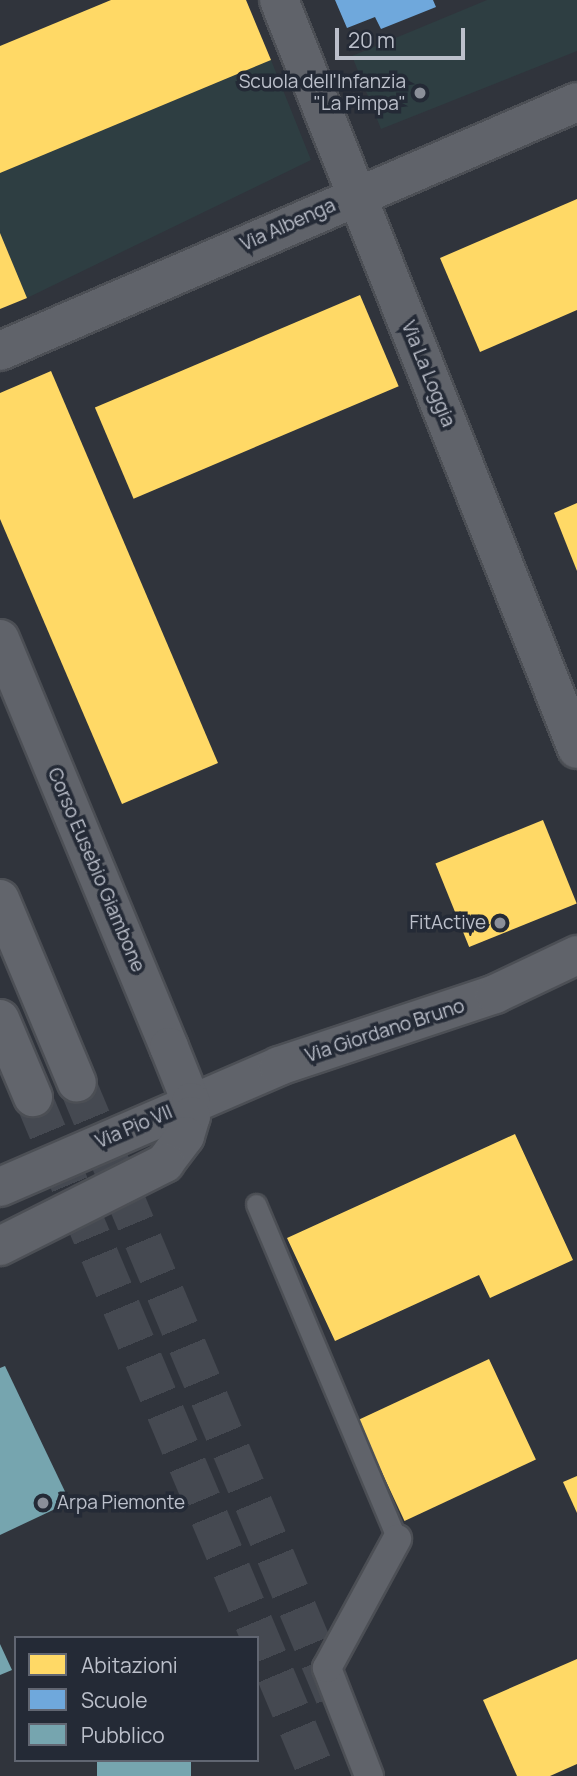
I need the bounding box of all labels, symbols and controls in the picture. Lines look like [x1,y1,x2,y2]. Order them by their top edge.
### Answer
scale bar [339,14,468,58]
text: 20 m [348,26,395,54]
place label: Scuola dell'Infanzia "La Pimpa" [239,71,406,115]
marker: Scuola dell'Infanzia "La Pimpa" [412,85,428,101]
street label: Via Albenga [237,194,339,256]
street label: Via La Loggia [396,318,460,430]
street label: Corso Eusebio Giambone [43,764,149,976]
place label: FitActive [409,912,486,934]
marker: FitActive [492,915,508,931]
street label: Via Giordano Bruno [303,995,467,1067]
street label: Via Pio VII [92,1101,176,1153]
place label: Arpa Piemonte [57,1492,185,1514]
marker: Arpa Piemonte [35,1495,51,1511]
legend [14,1636,259,1762]
text: Abitazioni [81,1651,178,1679]
text: Scuole [81,1686,148,1714]
text: Pubblico [81,1721,165,1749]

